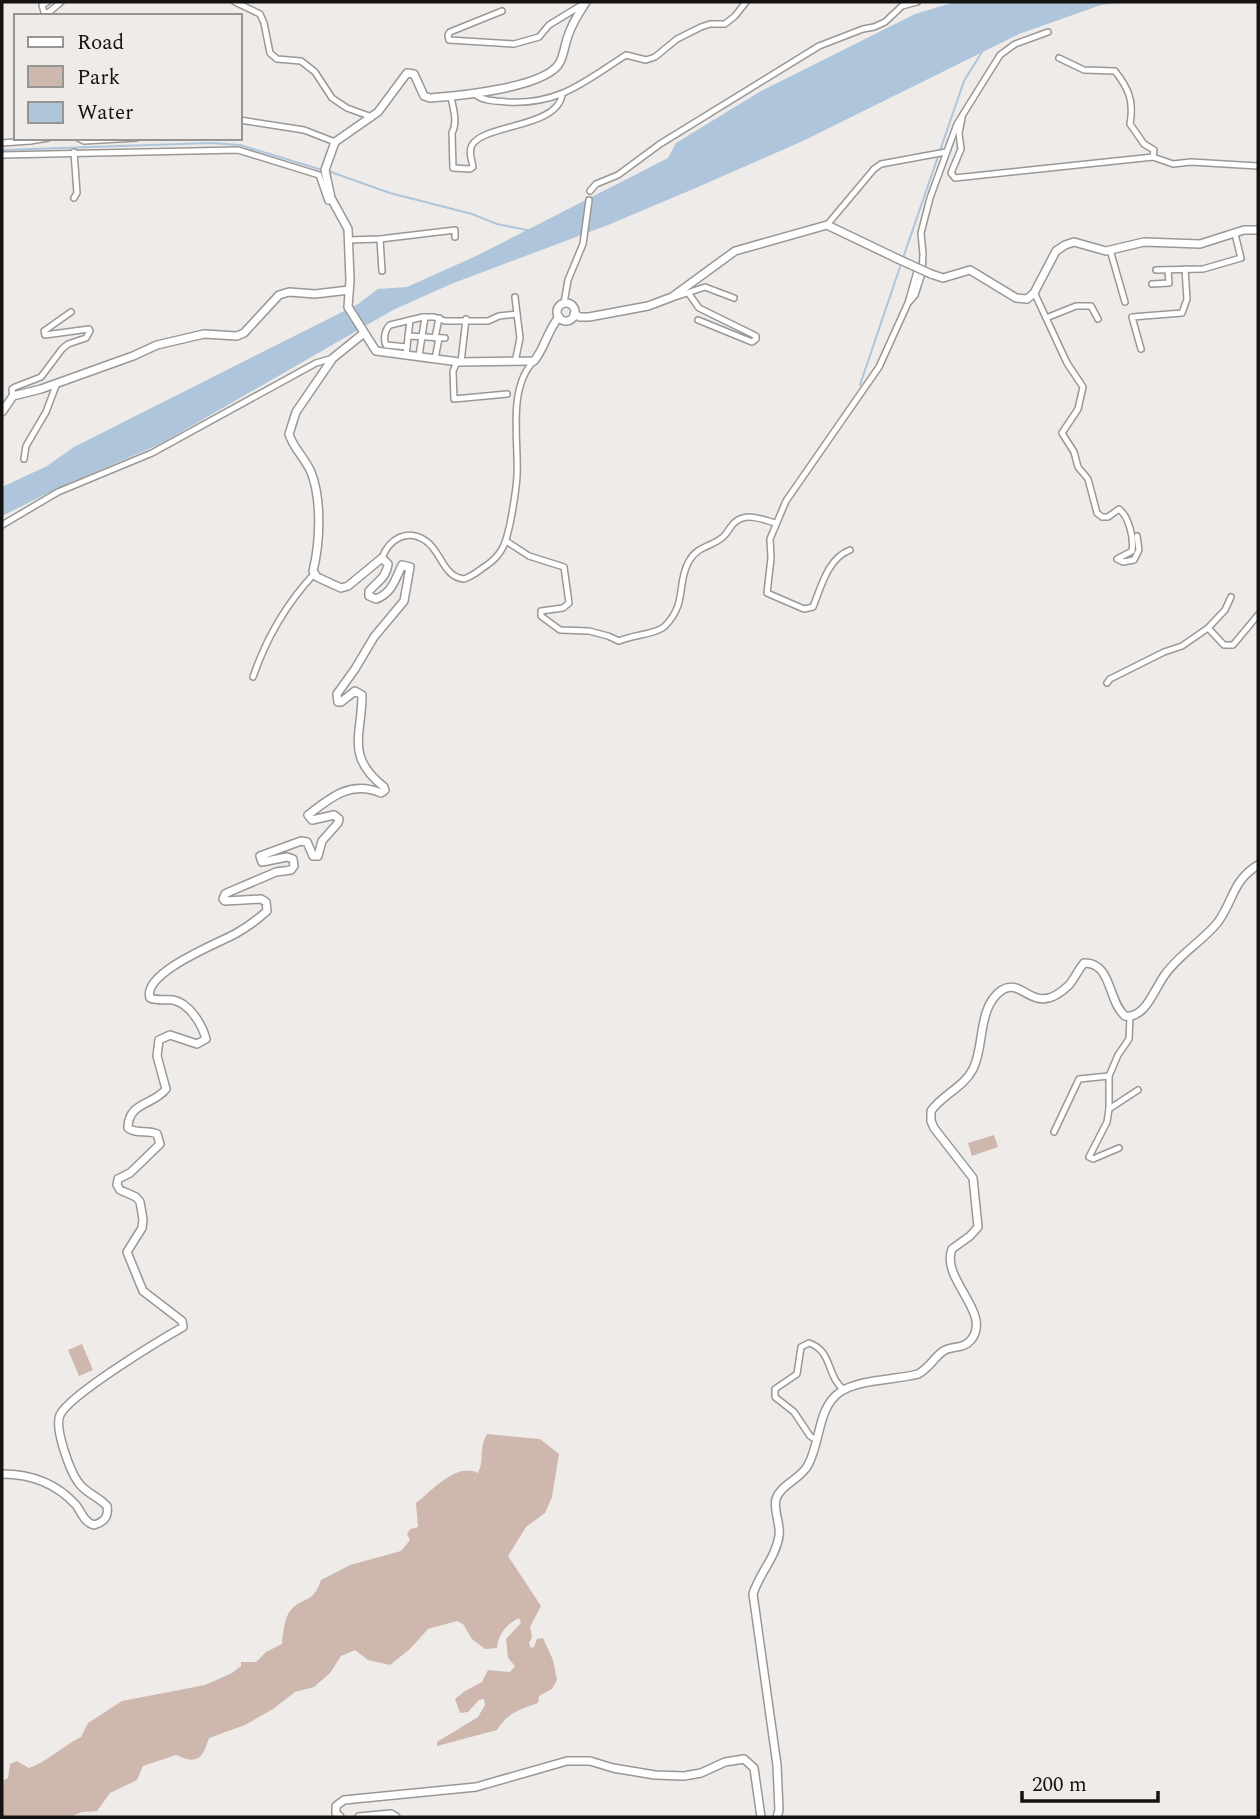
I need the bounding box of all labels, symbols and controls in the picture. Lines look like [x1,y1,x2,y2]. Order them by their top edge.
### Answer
legend [14,14,242,140]
text: Road [77,27,124,59]
text: Park [77,62,121,94]
text: Water [77,97,133,129]
scale bar [1022,1759,1158,1803]
text: 200 m [1032,1769,1087,1801]

